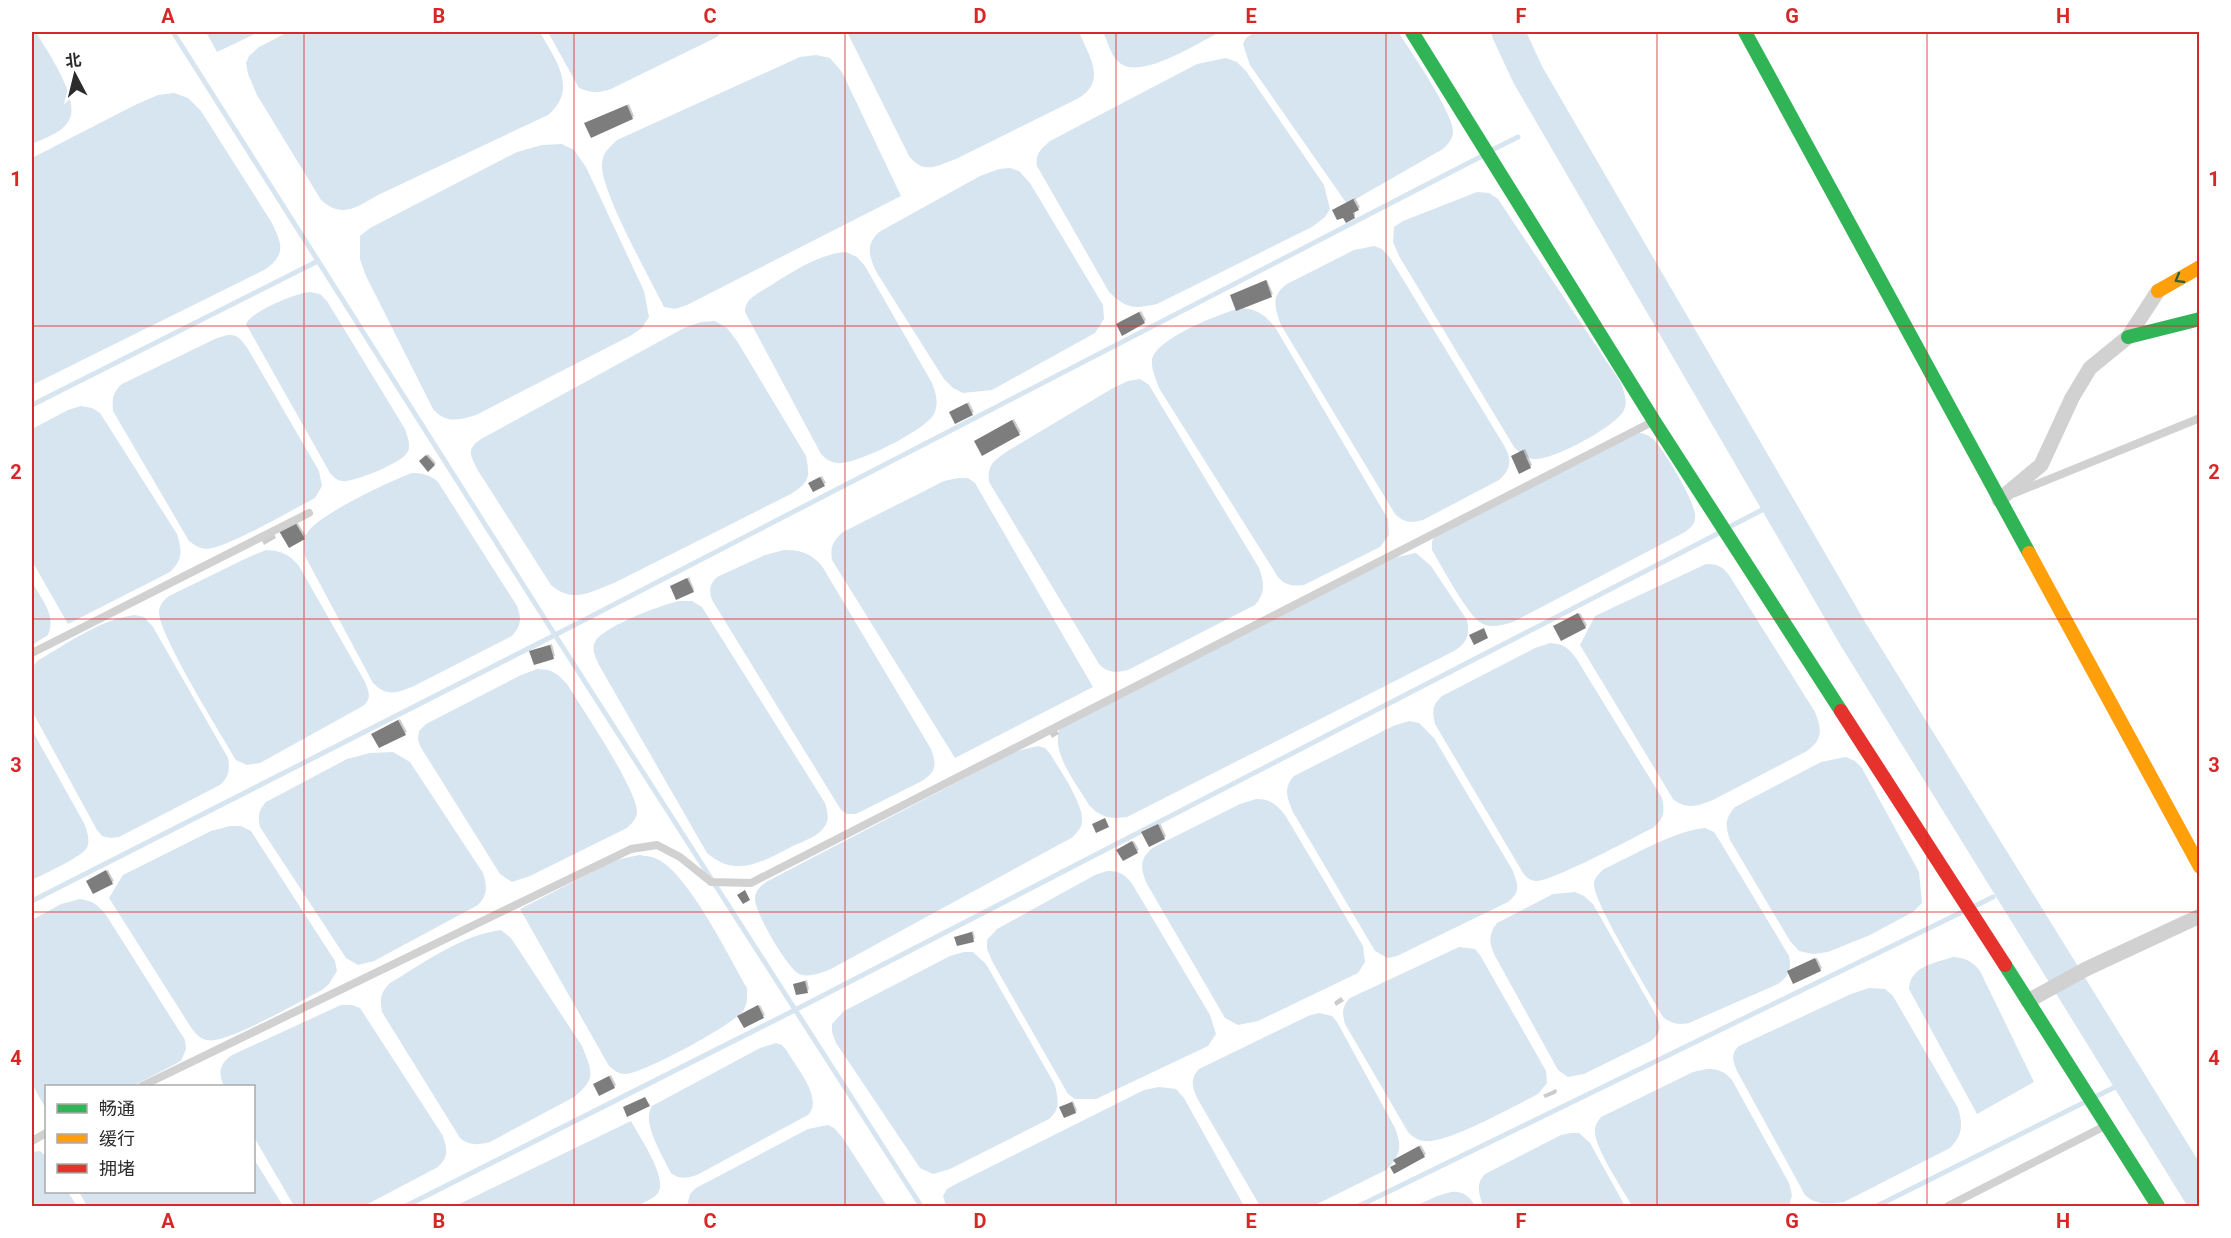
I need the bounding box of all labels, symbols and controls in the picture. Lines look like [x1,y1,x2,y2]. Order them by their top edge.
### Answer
text: A [161,4,175,28]
text: B [433,4,445,28]
text: C [703,4,717,28]
text: D [974,4,987,28]
text: E [1245,4,1257,28]
text: F [1516,4,1527,28]
text: G [1785,4,1799,28]
text: H [2056,4,2070,28]
north arrow [45,45,105,105]
text: 北 [64,50,82,71]
text: 1 [10,167,22,191]
text: 1 [2208,167,2220,191]
one-way arrow [2174,272,2185,283]
text: 2 [10,460,22,484]
text: 2 [2208,460,2220,484]
text: 3 [10,753,22,777]
text: 3 [2208,753,2220,777]
text: 4 [10,1046,22,1070]
text: 4 [2208,1046,2220,1070]
legend [45,1085,255,1193]
text: 畅通 [99,1098,135,1119]
text: 缓行 [99,1128,135,1149]
text: 拥堵 [99,1158,135,1179]
text: A [161,1209,175,1233]
text: B [433,1209,445,1233]
text: C [703,1209,717,1233]
text: D [974,1209,987,1233]
text: E [1245,1209,1257,1233]
text: F [1516,1209,1527,1233]
text: G [1785,1209,1799,1233]
text: H [2056,1209,2070,1233]

